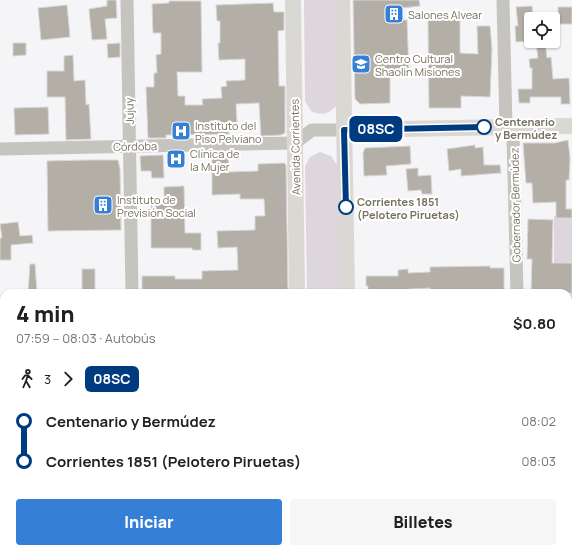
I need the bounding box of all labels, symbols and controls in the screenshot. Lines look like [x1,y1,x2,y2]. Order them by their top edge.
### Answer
building icon: Salones Alvear [383,3,405,25]
place label: Salones Alvear [408,7,482,22]
map controls [524,12,560,48]
button: locate [524,12,560,48]
place label: Centro Cultural Shaolin Misiones [375,51,460,79]
school or university icon: Centro Cultural Shaolin Misiones [350,53,372,75]
street label: Jujuy [121,97,137,124]
street label: Avenida Corrientes [287,99,303,195]
place label: Centenario y Bermúdez [495,114,557,142]
line badge: 08SC [348,116,404,142]
place label: Instituto del Piso Pelviano [195,118,262,146]
text: 08SC [357,119,395,138]
marker: Centenario y Bermúdez [476,119,492,135]
hospital icon: Instituto del Piso Pelviano [170,120,192,142]
street label: Córdoba [113,138,157,154]
place label: Clínica de la Mujer [190,146,240,174]
street label: Gobernador Bermúdez [506,147,524,263]
hospital icon: Clínica de la Mujer [165,148,187,170]
place label: Instituto de Previsión Social [117,192,196,220]
building icon: Instituto de Previsión Social [92,194,114,216]
place label: Corrientes 1851 (Pelotero Piruetas) [357,194,460,222]
marker: Corrientes 1851 (Pelotero Piruetas) [338,199,354,215]
text: 4 min [16,299,75,329]
text: $0.80 [513,313,556,334]
text: 07:59 – 08:03 · Autobús [16,329,156,347]
icon: walk [16,368,38,390]
icon: forward [57,368,79,390]
text: 08SC [93,369,131,388]
text: 3 [44,370,51,388]
text: Centenario y Bermúdez [46,411,216,432]
text: 08:02 [521,412,556,430]
text: Corrientes 1851 (Pelotero Piruetas) [46,451,301,472]
text: 08:03 [522,452,556,470]
button: Iniciar [16,499,282,545]
button: Billetes [290,499,556,545]

